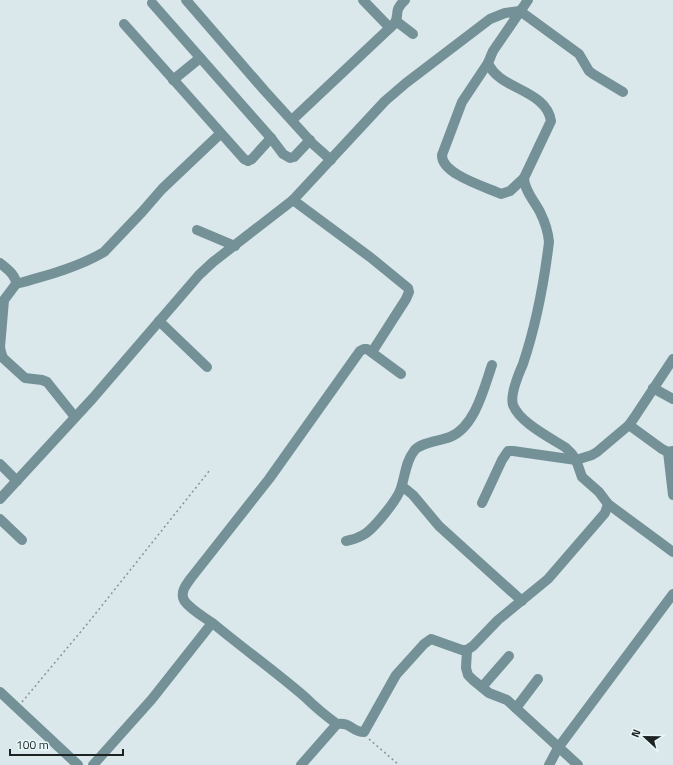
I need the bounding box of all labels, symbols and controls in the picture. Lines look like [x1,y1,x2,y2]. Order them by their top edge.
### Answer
north arrow [625,717,665,757]
text: N [627,727,645,740]
scale bar [10,731,123,757]
text: 100 m [16,735,49,754]

